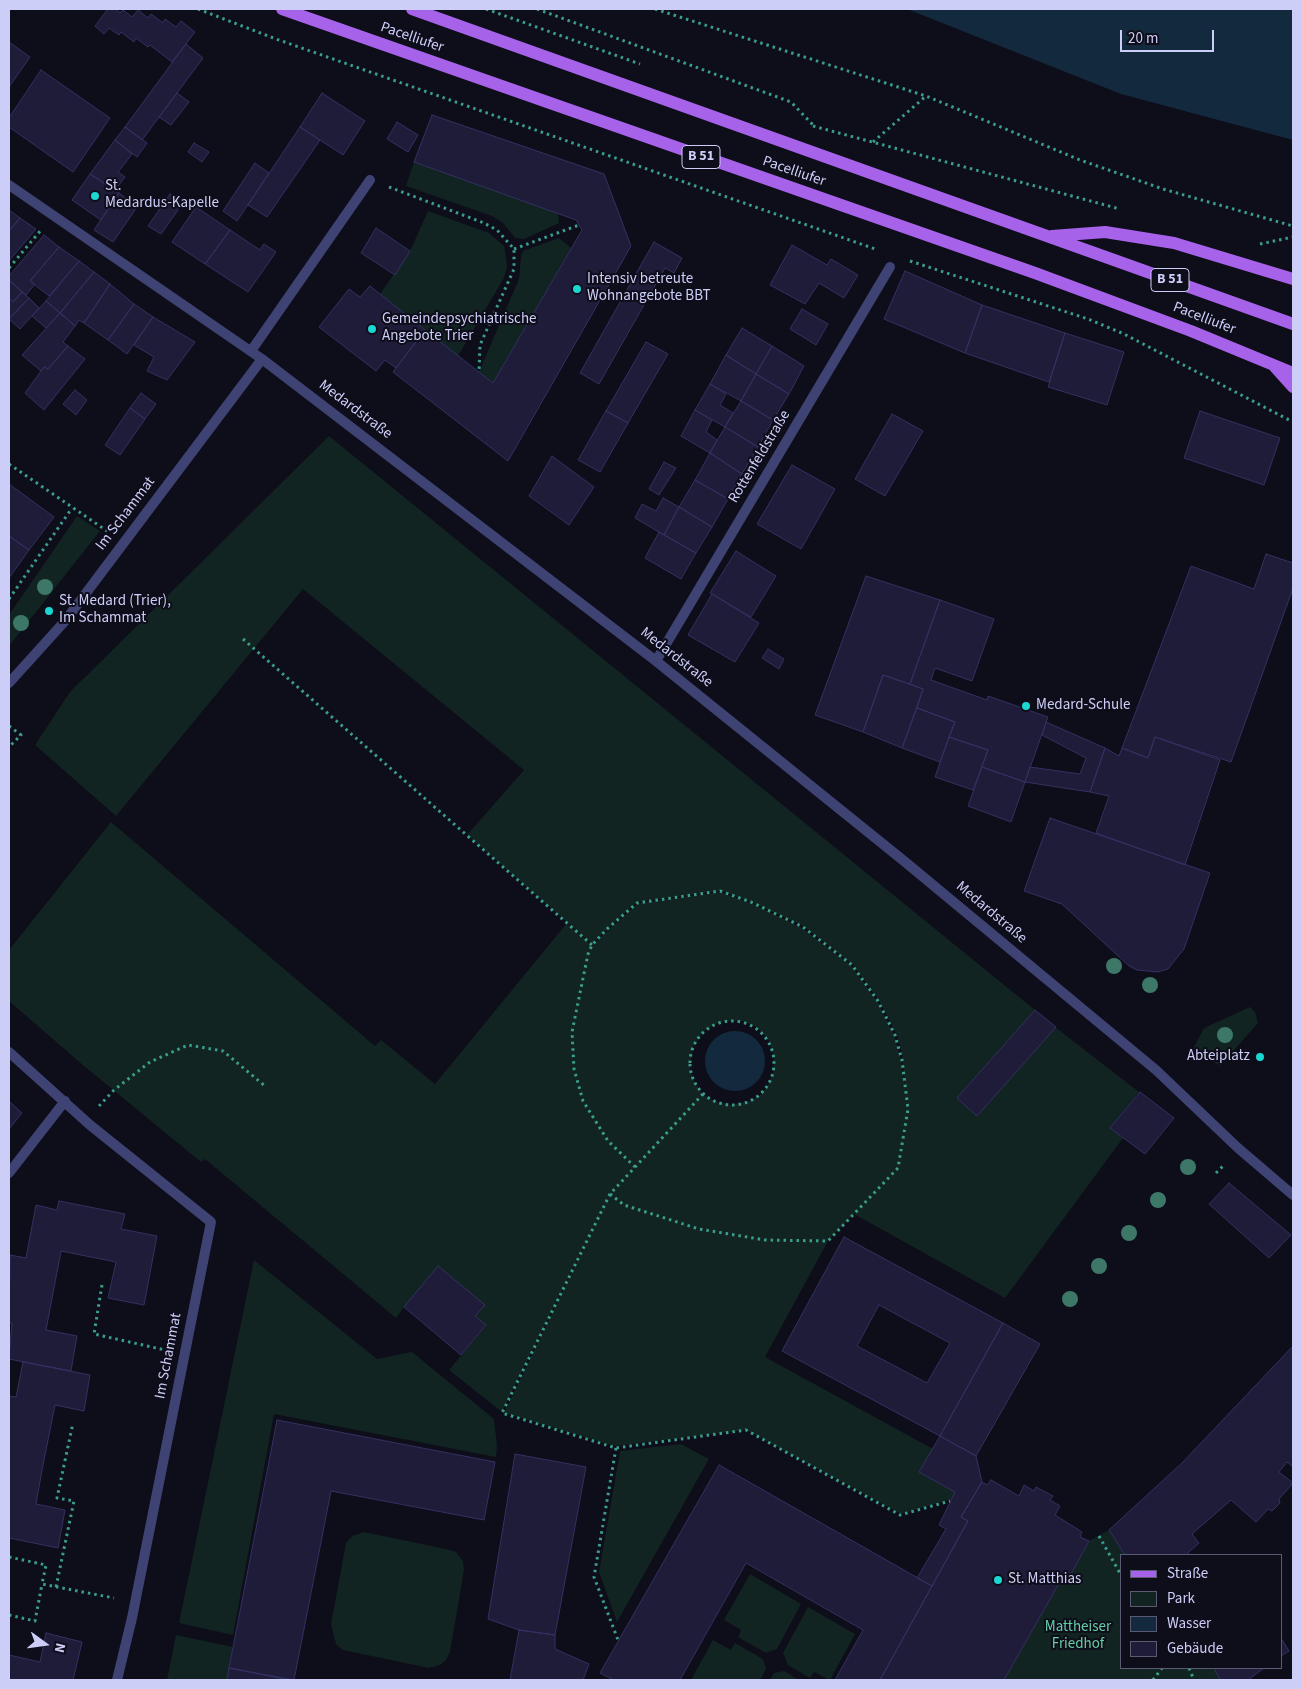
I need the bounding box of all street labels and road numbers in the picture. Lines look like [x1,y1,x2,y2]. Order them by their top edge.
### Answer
street label: Pacelliufer [378,19,446,57]
road number: B 51 [682,146,720,168]
street label: Pacelliufer [760,153,828,191]
road number: B 51 [1151,268,1189,292]
street label: Pacelliufer [1170,299,1238,339]
street label: Medardstraße [315,377,395,443]
street label: Rottenfeldstraße [725,407,795,507]
street label: Im Schammat [93,474,159,554]
street label: Medardstraße [636,624,716,692]
street label: Medardstraße [952,878,1030,948]
street label: Im Schammat [152,1311,186,1401]

